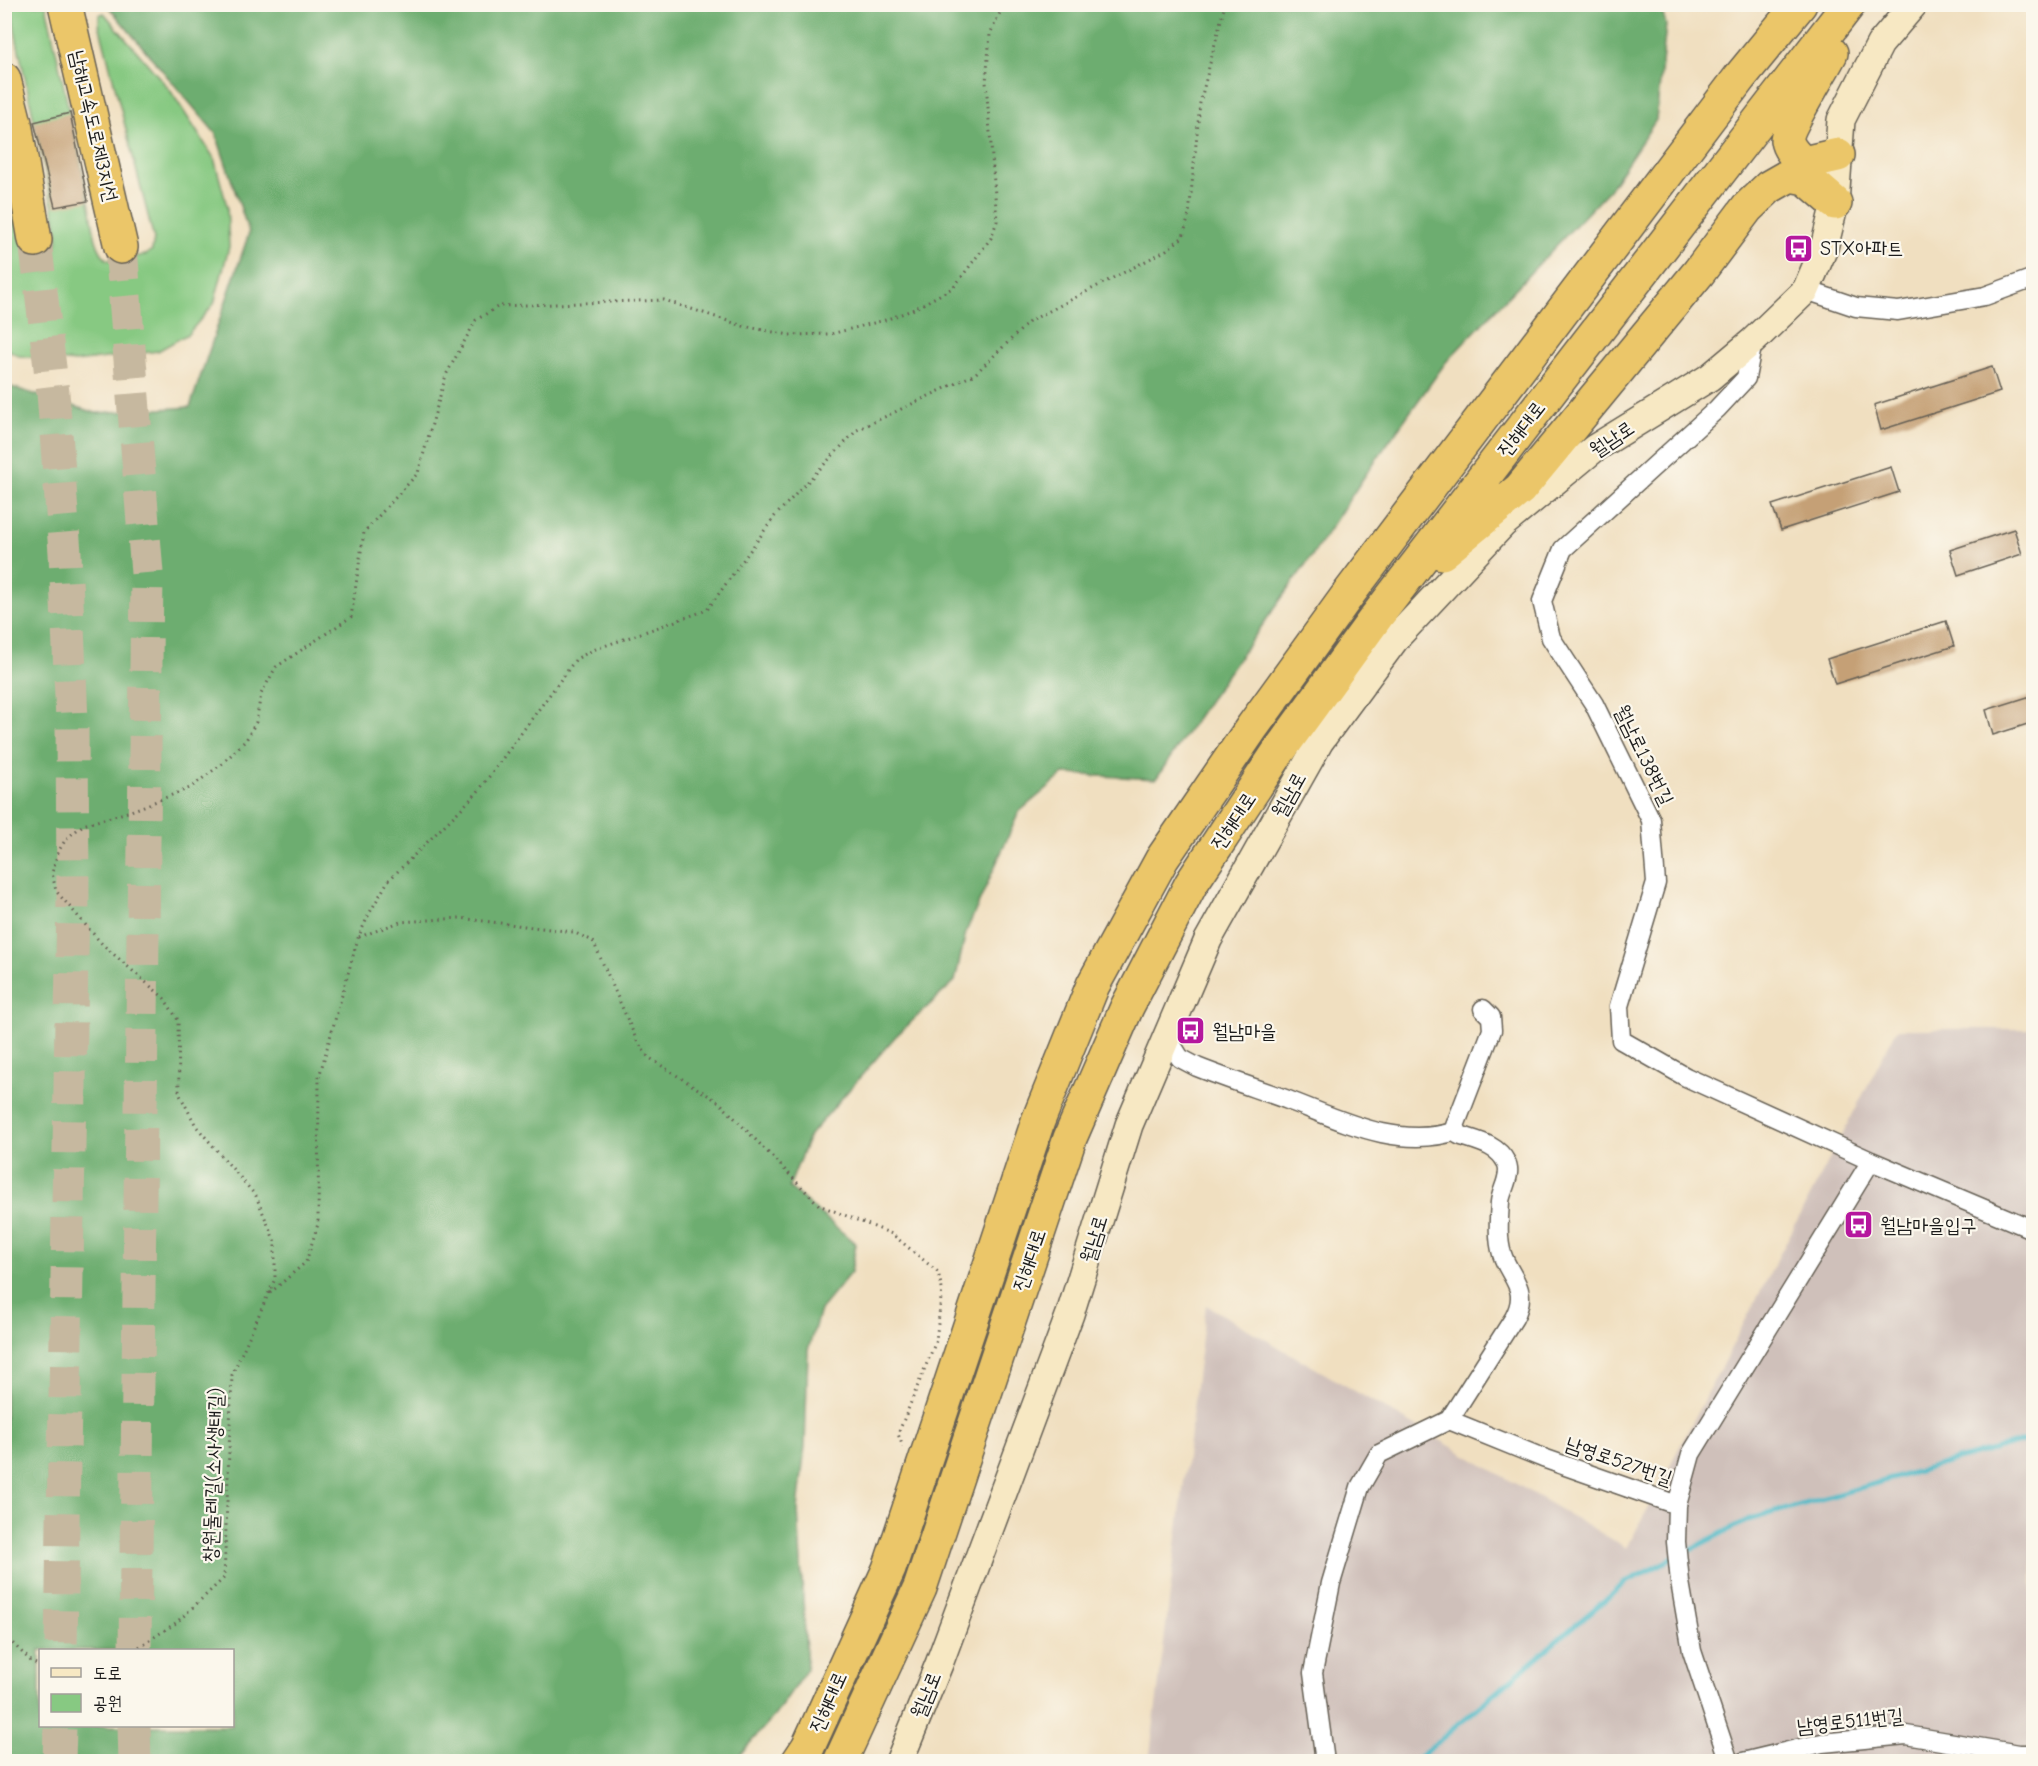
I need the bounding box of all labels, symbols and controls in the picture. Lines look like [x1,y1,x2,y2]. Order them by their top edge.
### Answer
street label: 남해고속도로제3지선 [65,48,123,204]
bus stop icon: STX아파트 [1783,232,1815,264]
place label: STX아파트 [1820,237,1903,260]
street label: 진해대로 [1492,397,1550,461]
street label: 월남로 [1586,416,1638,462]
street label: 월남로138번길 [1610,701,1678,809]
street label: 월남로 [1267,768,1311,822]
street label: 진해대로 [1205,788,1261,854]
bus stop icon: 월남마을 [1175,1015,1207,1047]
place label: 월남마을 [1212,1020,1276,1043]
bus stop icon: 월남마을입구 [1843,1209,1875,1241]
street label: 월남로 [1076,1213,1112,1265]
place label: 월남마을입구 [1880,1214,1977,1237]
street label: 진해대로 [1008,1226,1050,1294]
street label: 창원둘레길(소사생태길) [198,1387,228,1563]
street label: 남영로527번길 [1563,1432,1675,1490]
legend [39,1649,234,1727]
text: 도로 [93,1663,122,1684]
street label: 진해대로 [804,1668,852,1736]
street label: 월남로 [906,1668,946,1722]
text: 공원 [93,1693,122,1714]
street label: 남영로511번길 [1796,1704,1904,1738]

